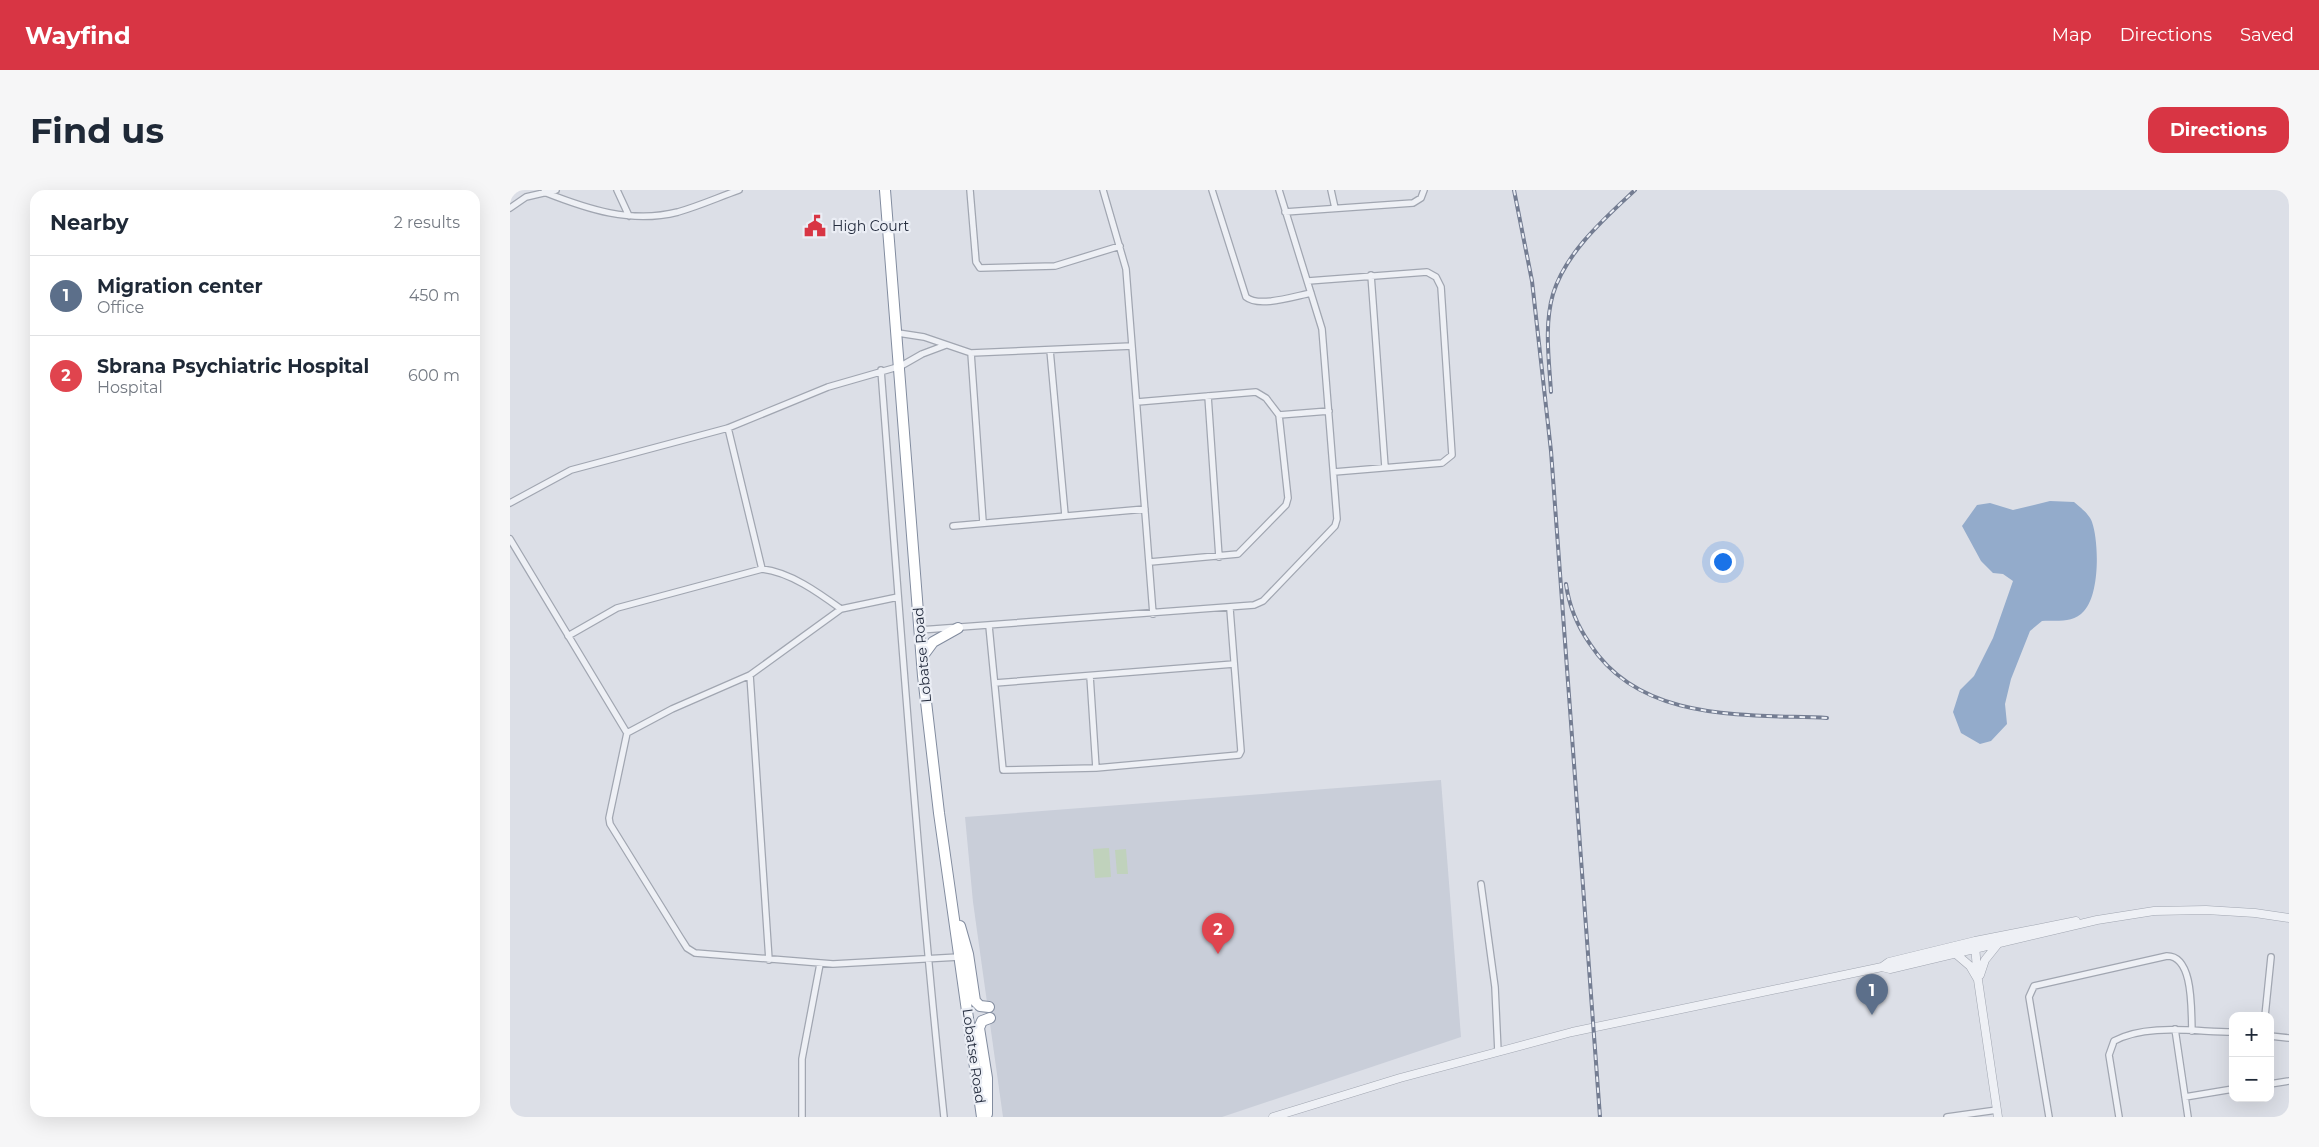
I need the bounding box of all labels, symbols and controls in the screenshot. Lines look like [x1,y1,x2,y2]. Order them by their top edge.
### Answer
text: Wayfind [25,21,131,50]
text: Map [2052,24,2092,46]
text: Directions [2120,24,2212,46]
text: Saved [2240,24,2294,46]
button: Directions [2148,107,2289,153]
text: Find us [30,109,164,152]
text: Nearby [50,210,129,235]
text: 2 results [394,213,460,232]
public building icon: High Court [802,213,828,239]
place label: High Court [832,217,909,235]
text: Migration center [97,275,263,298]
text: 1 [63,286,69,305]
text: 450 m [409,286,460,305]
text: Office [97,298,144,317]
text: Sbrana Psychiatric Hospital [97,355,369,378]
text: 2 [61,366,71,385]
text: 600 m [408,366,460,385]
text: Hospital [97,378,163,397]
your location [1710,549,1736,575]
street label: Lobatse Road [909,606,935,704]
pin: 2 [1202,913,1234,954]
pin: 1 [1856,974,1888,1015]
street label: Lobatse Road [958,1007,990,1105]
map controls [2229,1012,2274,1102]
button: + [2229,1012,2274,1057]
button: − [2229,1057,2274,1102]

